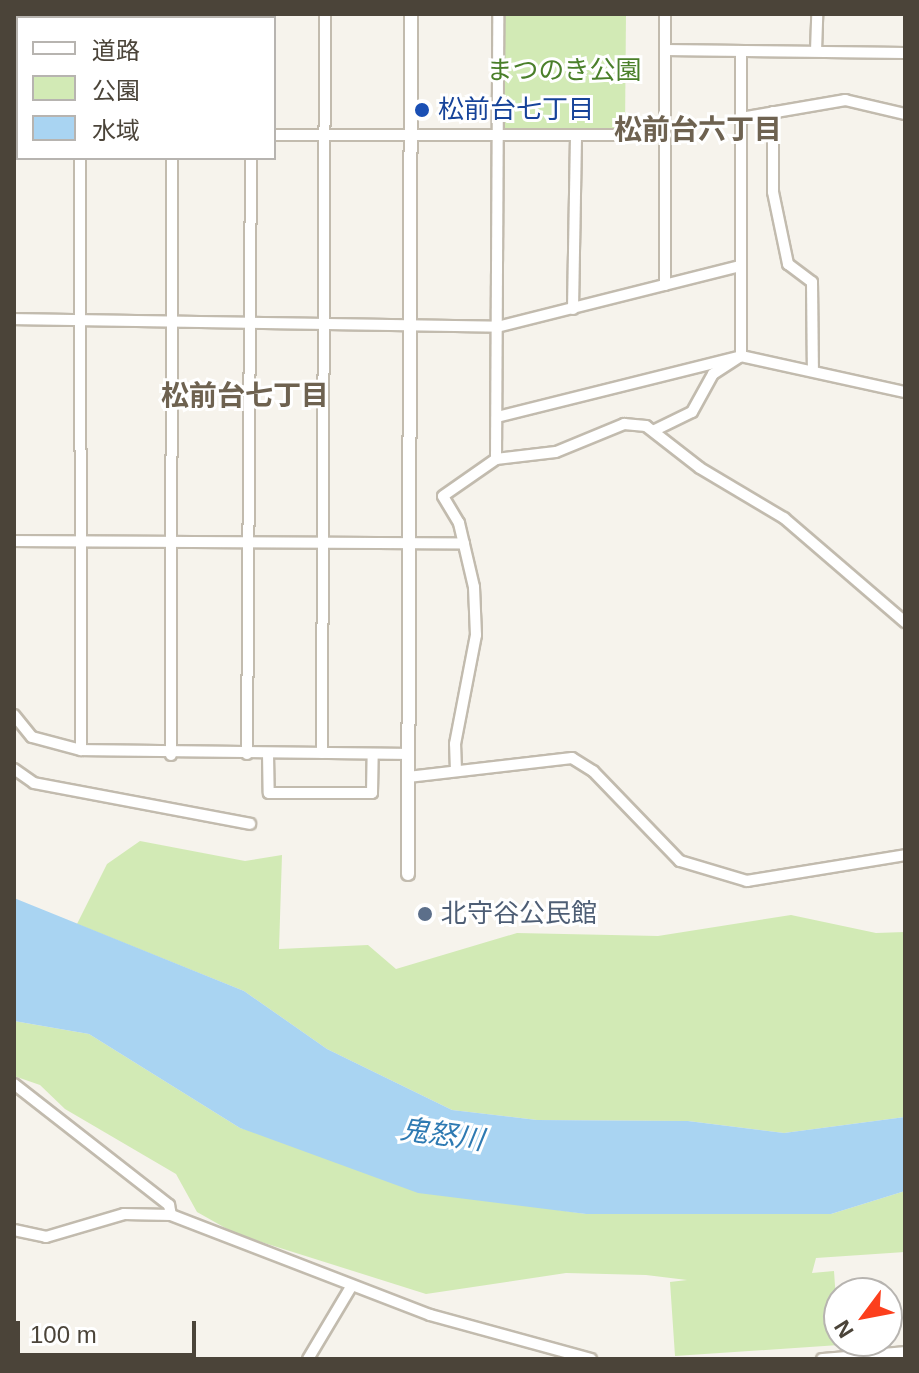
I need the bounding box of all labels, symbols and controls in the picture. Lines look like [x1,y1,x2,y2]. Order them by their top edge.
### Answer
legend [16,16,276,160]
text: 道路 [92,37,140,64]
park label: まつのき公園 [486,55,642,87]
text: 公園 [92,77,140,104]
place label: 松前台七丁目 [438,94,594,126]
marker: 松前台七丁目 [413,101,431,119]
district label: 松前台六丁目 [614,113,782,147]
text: 水域 [92,117,140,144]
district label: 松前台七丁目 [161,379,329,413]
place label: 北守谷公民館 [441,898,597,930]
marker: 北守谷公民館 [416,905,434,923]
water label: 鬼怒川 [398,1113,486,1157]
north arrow [823,1277,903,1357]
scale bar [20,1305,200,1355]
text: N [829,1316,859,1342]
text: 100 m [30,1321,97,1348]

